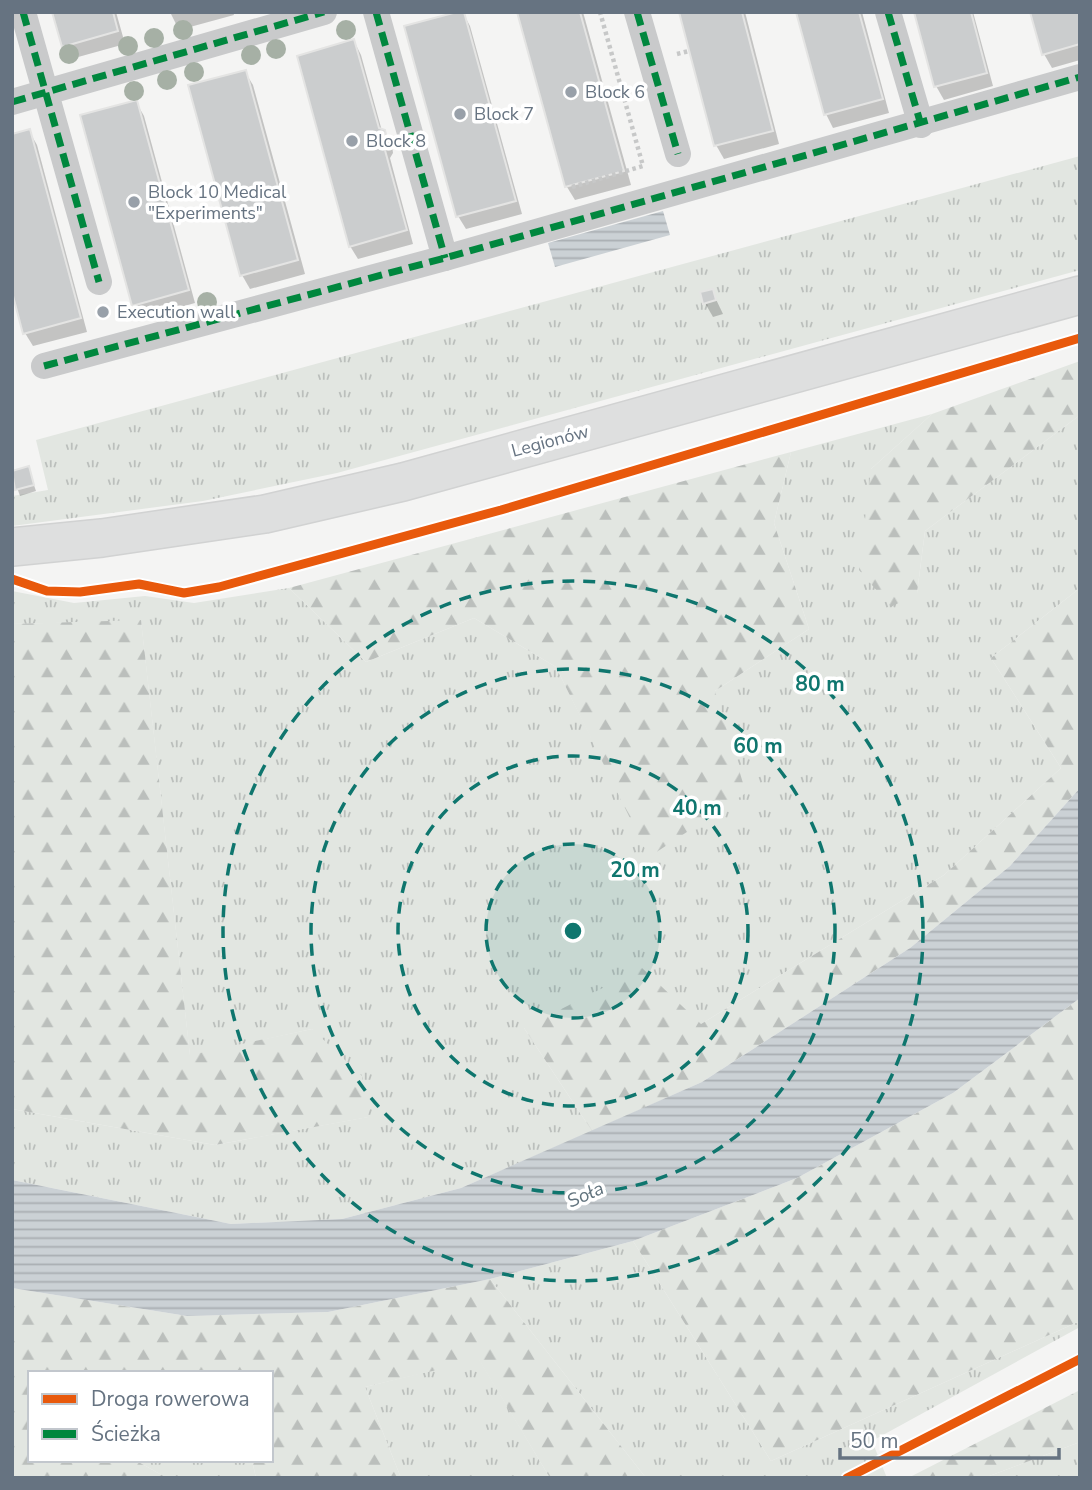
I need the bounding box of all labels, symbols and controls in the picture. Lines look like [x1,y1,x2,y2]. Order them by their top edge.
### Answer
place label: Block 6 [585,80,645,104]
marker: Block 6 [563,84,579,100]
place label: Block 7 [474,102,534,126]
marker: Block 7 [452,106,468,122]
place label: Block 8 [366,129,426,153]
marker: Block 8 [344,133,360,149]
place label: Block 10 Medical "Experiments" [148,180,287,225]
marker: Block 10 Medical "Experiments" [126,194,142,210]
place label: Execution wall [117,300,236,324]
marker: Execution wall [95,304,111,320]
street label: Legionów [509,419,591,463]
text: 80 m [795,670,845,698]
text: 60 m [733,732,783,760]
text: 40 m [672,794,722,822]
text: 20 m [610,856,660,884]
centre of rings [561,919,585,943]
water label: Soła [563,1175,608,1215]
legend [28,1371,273,1462]
text: Droga rowerowa [91,1385,250,1413]
scale bar [840,1416,1059,1460]
text: Ścieżka [91,1420,161,1448]
text: 50 m [850,1427,899,1455]

